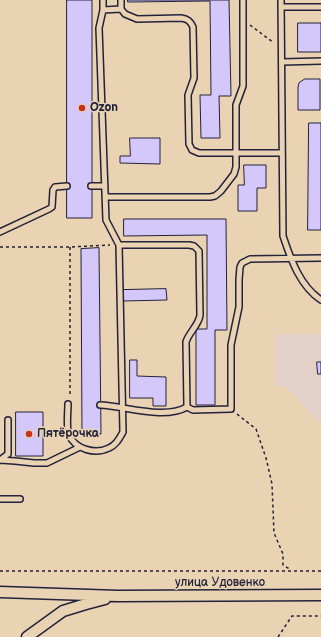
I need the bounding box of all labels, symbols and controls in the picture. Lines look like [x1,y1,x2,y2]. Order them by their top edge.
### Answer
place label: Ozon [90,101,118,115]
marker: Ozon [77,103,87,113]
place label: Пятёрочка [37,427,99,441]
marker: Пятёрочка [24,429,34,439]
street label: улица Удовенко [175,576,265,590]

